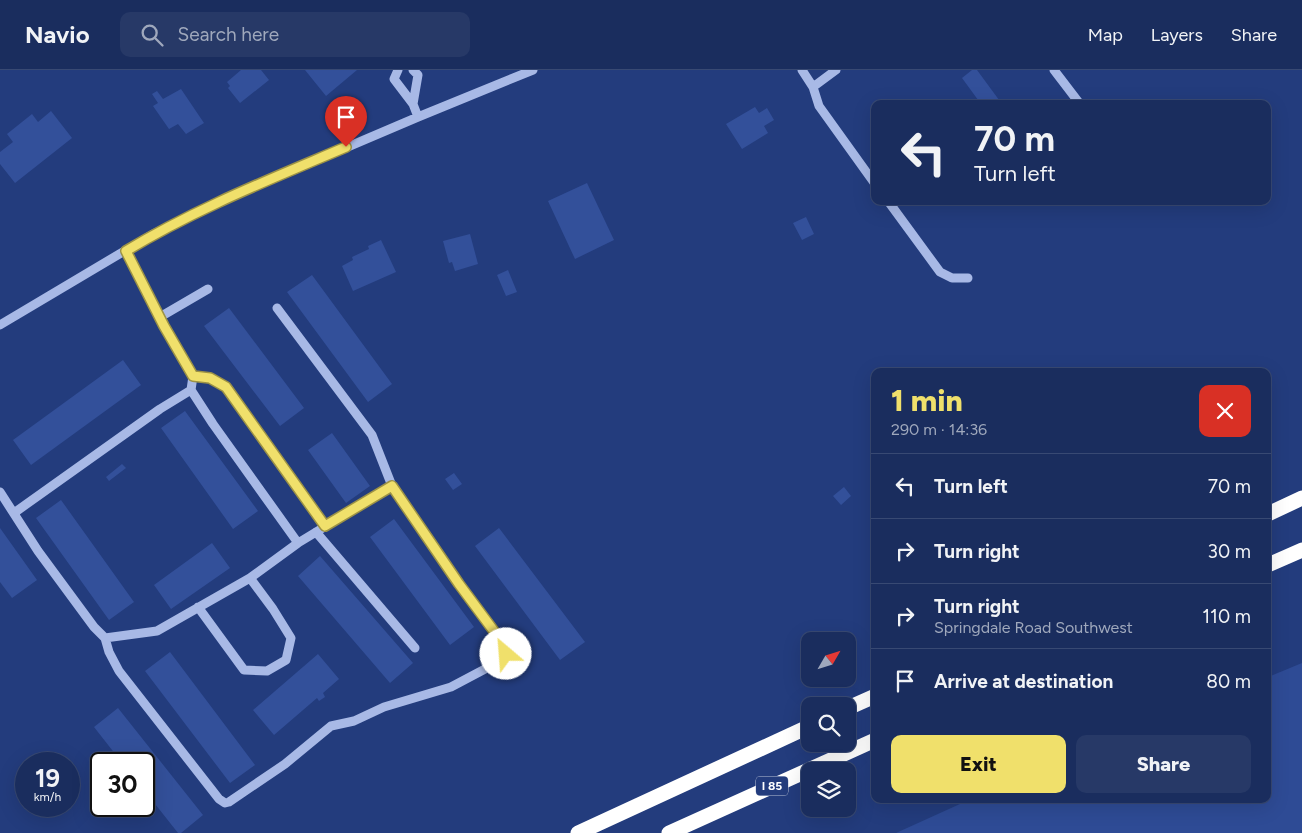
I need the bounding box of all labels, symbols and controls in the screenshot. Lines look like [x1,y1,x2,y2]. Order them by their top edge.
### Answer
search box [120,12,470,57]
text: Navio [25,20,90,49]
icon: search [138,21,166,49]
text: Search here [178,23,279,46]
text: Map [1088,24,1123,46]
text: Layers [1151,24,1203,46]
text: Share [1231,24,1277,46]
pin [325,96,367,147]
icon: arrive [332,103,360,131]
text: 70 m [974,118,1055,160]
icon: left [891,120,956,185]
text: Turn left [974,160,1056,187]
text: 1 min [891,382,963,419]
button: close [1199,385,1251,437]
text: 290 m · 14:36 [891,420,987,439]
icon: left [891,472,919,500]
text: Turn left [934,475,1008,498]
text: 70 m [1208,475,1251,498]
icon: right [891,537,919,565]
text: Turn right [934,540,1020,563]
text: 30 m [1208,540,1251,563]
text: Turn right [934,595,1020,618]
icon: right [891,602,919,630]
text: 110 m [1202,605,1251,628]
text: Springdale Road Southwest [934,618,1133,637]
position arrow [479,627,531,679]
north arrow [801,632,856,688]
map controls [801,632,856,817]
icon: arrive [891,667,919,695]
text: Arrive at destination [934,670,1113,693]
text: 80 m [1206,670,1251,693]
button: search [801,697,856,752]
button: Exit [891,735,1066,793]
button: Share [1076,735,1251,793]
speed limit sign: 30 [90,752,155,817]
button: layers [801,762,856,817]
text: 19 [35,763,60,793]
road number: I 85 [756,776,788,796]
text: km/h [34,790,61,804]

